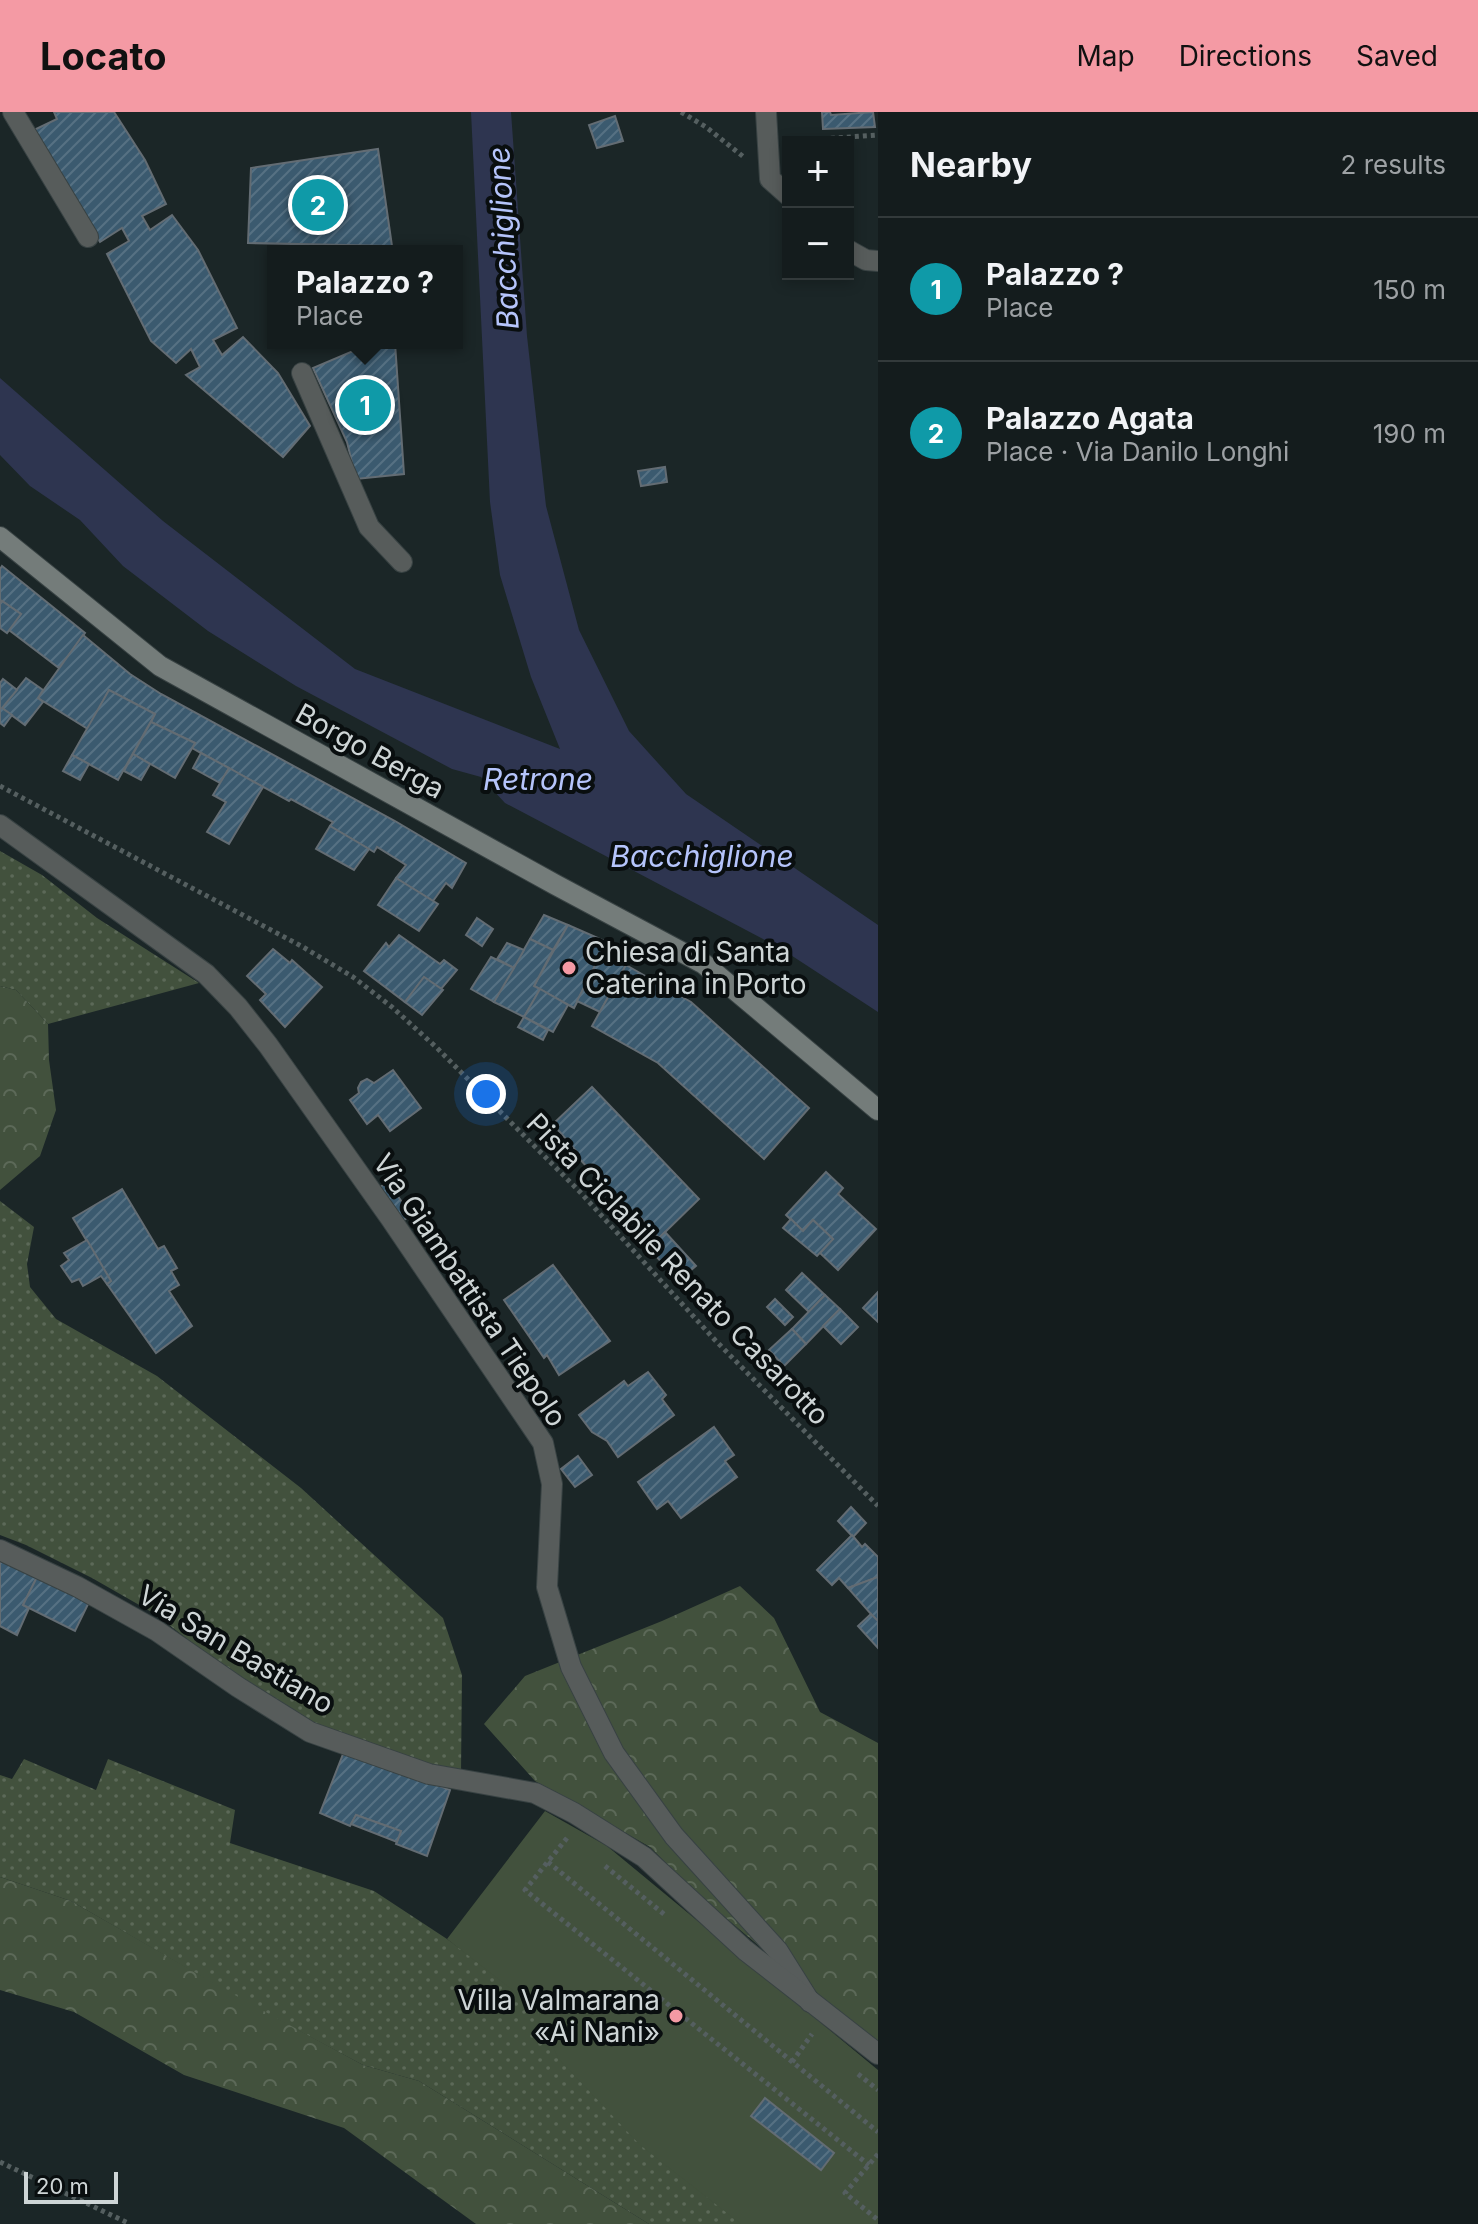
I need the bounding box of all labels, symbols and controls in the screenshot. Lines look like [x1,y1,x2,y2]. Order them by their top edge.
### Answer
text: Locato [40,33,166,79]
text: Map [1076,39,1135,73]
text: Directions [1179,39,1312,73]
text: Saved [1356,39,1438,73]
map controls [782,136,854,280]
button: + [782,136,854,208]
text: Nearby [910,144,1032,185]
water label: Bacchiglione [480,146,526,331]
text: 2 results [1341,149,1446,180]
pin: 2 [292,175,344,235]
button: − [782,208,854,280]
popup [267,245,463,349]
text: Palazzo ? [986,256,1124,292]
text: Palazzo ? [296,264,434,300]
text: 1 [930,274,942,305]
text: 150 m [1373,274,1446,305]
text: Place [986,292,1054,323]
text: Place [296,300,363,331]
pin: 1 [339,375,391,435]
text: Palazzo Agata [986,400,1194,436]
text: 2 [928,418,944,449]
text: 190 m [1373,418,1446,449]
text: Place · Via Danilo Longhi [986,436,1289,467]
street label: Borgo Berga [290,696,450,806]
water label: Retrone [483,761,593,797]
water label: Bacchiglione [610,838,794,874]
place label: Chiesa di Santa Caterina in Porto [585,935,807,1001]
marker: Chiesa di Santa Caterina in Porto [560,959,578,977]
your location [466,1074,506,1114]
street label: Pista Ciclabile Renato Casarotto [520,1106,836,1432]
street label: Via Giambattista Tiepolo [366,1147,574,1433]
street label: Via San Bastiano [132,1577,340,1721]
place label: Villa Valmarana «Ai Nani» [458,1983,660,2049]
marker: Villa Valmarana «Ai Nani» [667,2007,685,2025]
scale bar [24,2168,118,2204]
text: 20 m [36,2173,89,2199]

